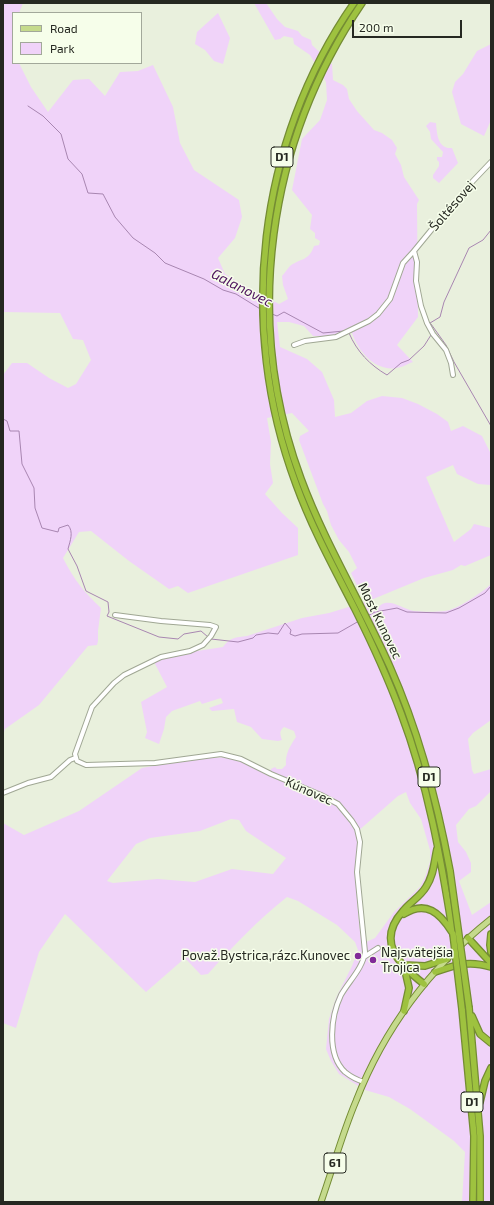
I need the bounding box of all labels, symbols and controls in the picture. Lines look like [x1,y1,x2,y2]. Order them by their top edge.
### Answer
legend [12,12,142,64]
scale bar [354,12,464,38]
text: 200 m [359,20,393,34]
text: Road [50,21,78,35]
text: Park [50,41,75,55]
road number: D1 [271,147,293,167]
street label: Šoltésovej [426,178,478,234]
water label: Galanovec [209,265,275,311]
street label: Most Kunovec [355,580,405,662]
road number: D1 [418,767,440,787]
street label: Kúnovec [283,774,335,808]
place label: Najsvätejšia Trojica [381,945,453,976]
place label: Považ.Bystrica,rázc.Kunovec [182,948,350,964]
marker: Považ.Bystrica,rázc.Kunovec [353,951,363,961]
marker: Najsvätejšia Trojica [368,955,378,965]
road number: D1 [461,1092,483,1112]
road number: 61 [324,1153,346,1173]

